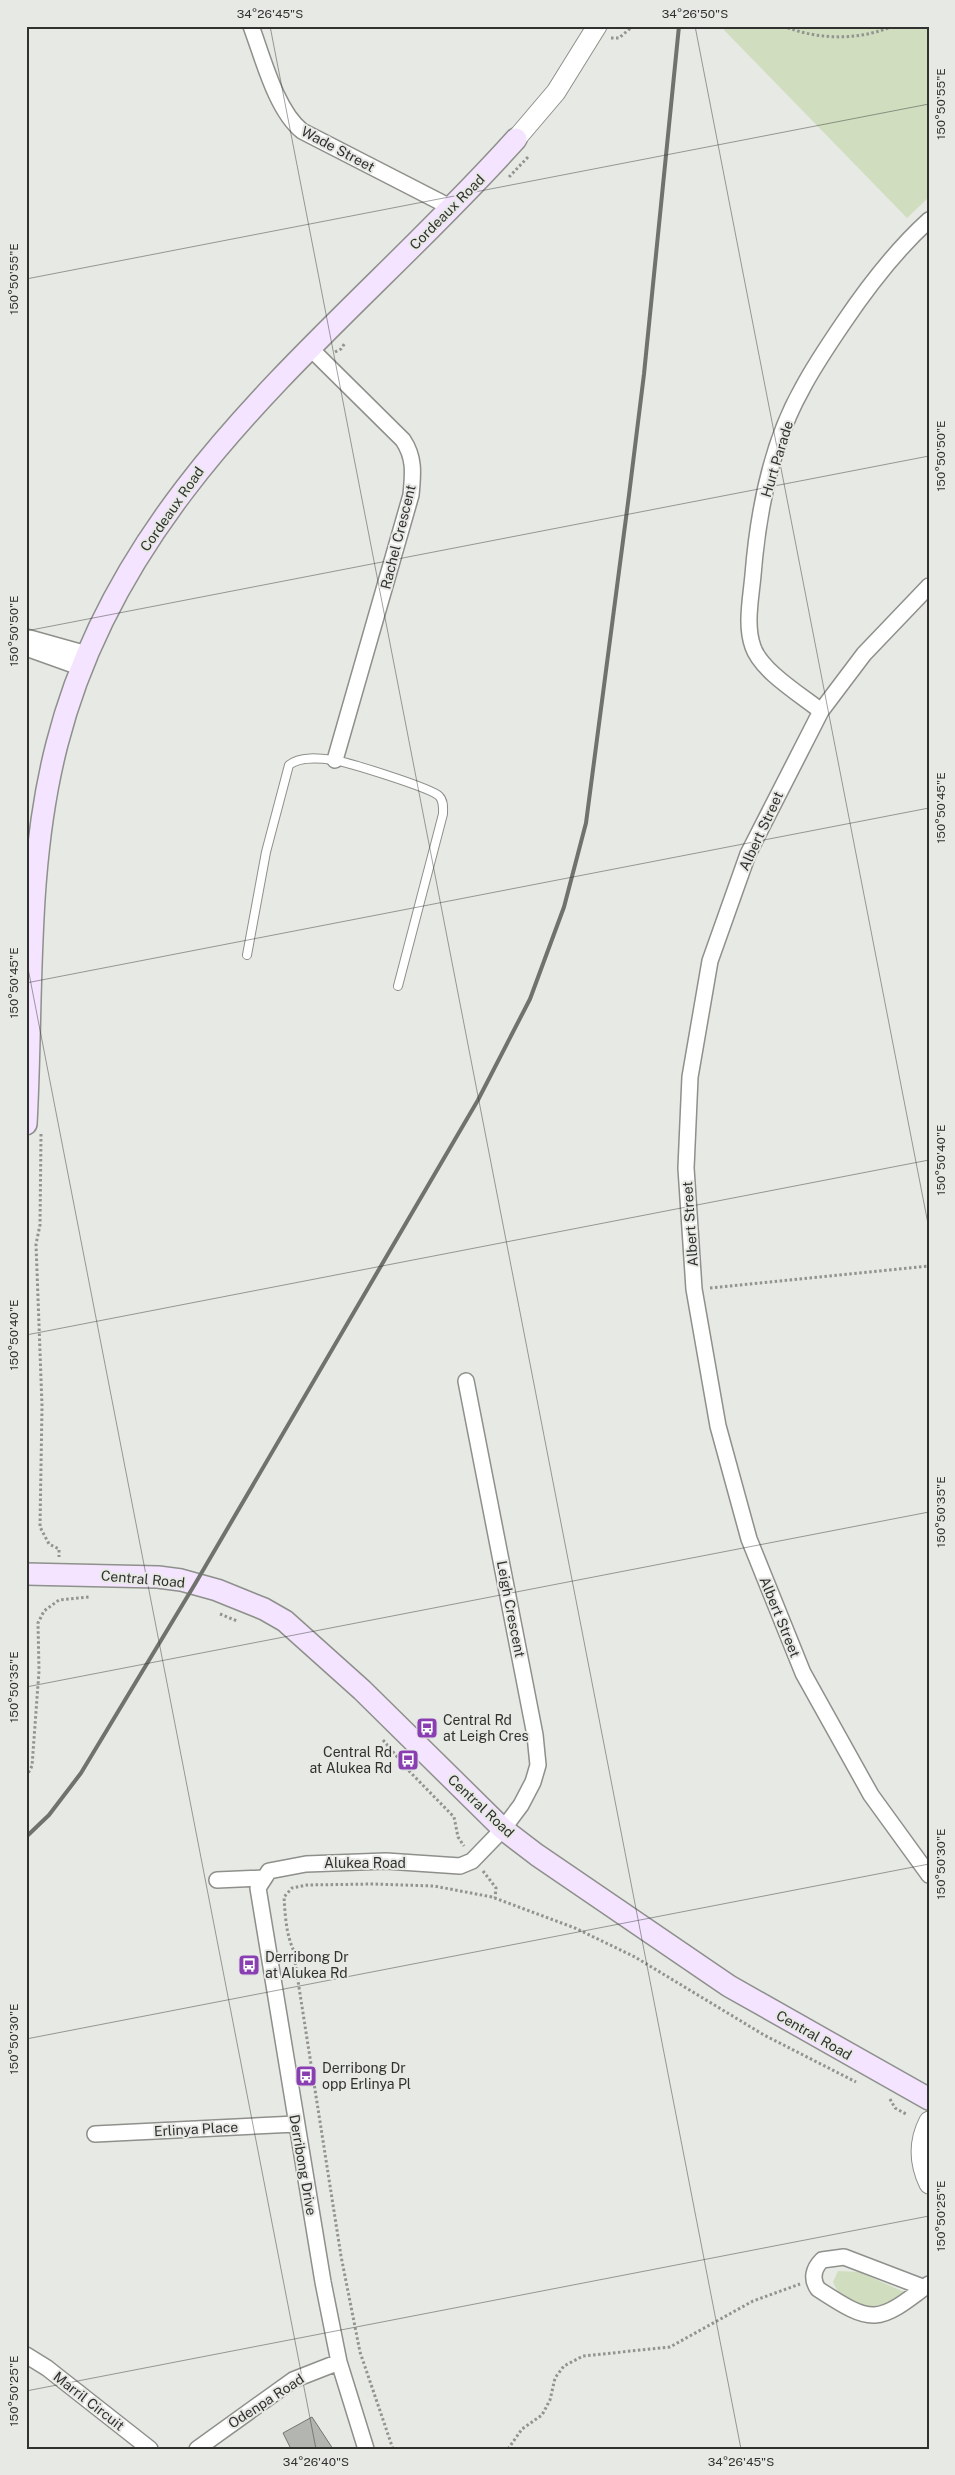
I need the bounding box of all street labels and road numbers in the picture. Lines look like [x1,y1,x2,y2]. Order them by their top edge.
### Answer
street label: Wade Street [298,123,378,175]
street label: Cordeaux Road [406,171,488,253]
street label: Hurt Parade [758,419,796,499]
street label: Cordeaux Road [137,464,207,554]
street label: Rachel Crescent [377,483,419,591]
street label: Albert Street [736,789,786,873]
street label: Albert Street [679,1181,701,1267]
street label: Leigh Crescent [494,1559,528,1659]
street label: Central Road [100,1567,186,1591]
street label: Albert Street [757,1574,803,1660]
street label: Central Road [445,1771,517,1841]
street label: Alukea Road [324,1855,406,1871]
street label: Central Road [773,2007,855,2063]
street label: Derribong Drive [286,2113,320,2217]
street label: Erlinya Place [153,2119,239,2139]
street label: Marril Circuit [50,2368,128,2434]
street label: Odenpa Road [225,2371,307,2431]

